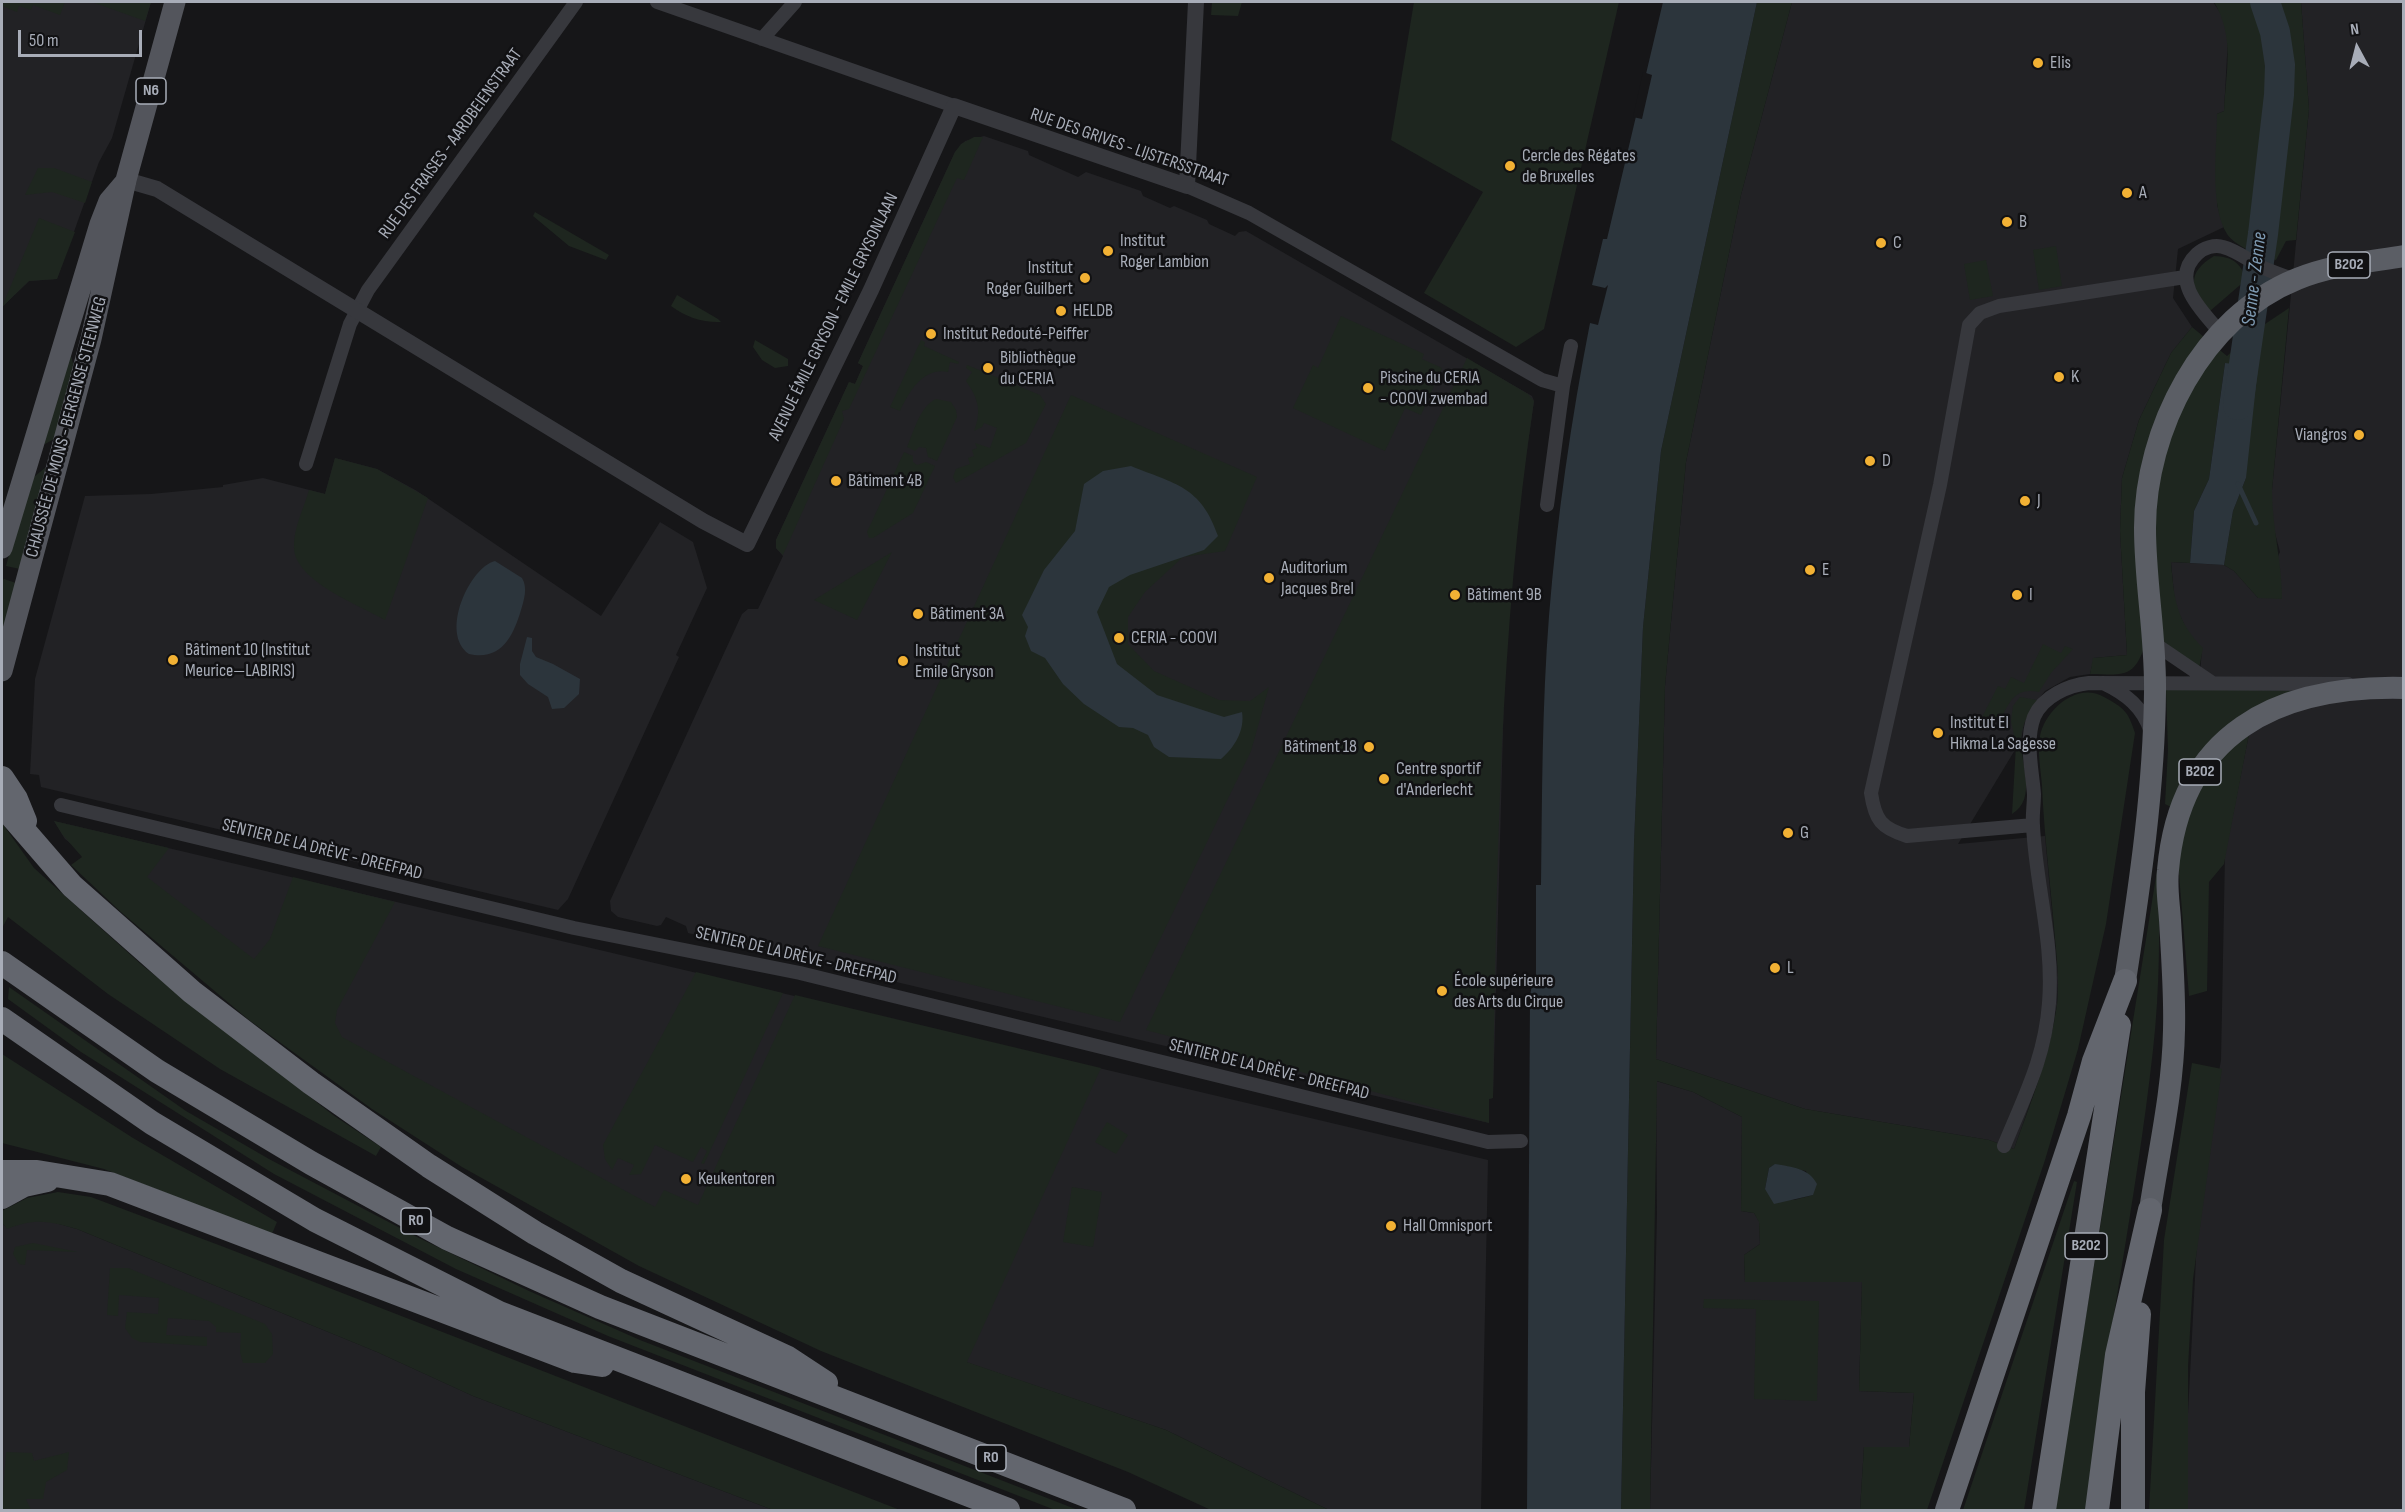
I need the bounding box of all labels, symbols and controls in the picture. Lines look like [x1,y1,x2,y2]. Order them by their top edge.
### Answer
scale bar [21,18,146,56]
north arrow [2327,18,2387,78]
text: N [2349,20,2360,40]
text: 50 m [29,30,59,51]
street label: RUE DES FRAISES - AARDBEIENSTRAAT [375,45,527,243]
place label: Elis [2050,52,2071,74]
marker: Elis [2031,56,2045,70]
road number: N6 [136,78,166,104]
street label: RUE DES GRIVES - LIJSTERSSTRAAT [1027,104,1231,192]
place label: Cercle des Régates de Bruxelles [1522,145,1636,188]
marker: Cercle des Régates de Bruxelles [1503,159,1517,173]
place label: A [2139,182,2147,204]
marker: A [2120,186,2134,200]
street label: AVENUE ÉMILE GRYSON - EMILE GRYSONLAAN [764,190,904,444]
place label: B [2019,211,2027,233]
marker: B [2000,215,2014,229]
place label: Institut Roger Lambion [1120,230,1209,272]
water label: Senne - Zenne [2237,231,2273,327]
place label: C [1893,232,1902,254]
marker: C [1874,236,1888,250]
marker: Institut Roger Lambion [1101,244,1115,258]
road number: B202 [2328,252,2370,278]
place label: Institut Roger Guilbert [986,257,1073,300]
marker: Institut Roger Guilbert [1078,271,1092,285]
street label: CHAUSSÉE DE MONS - BERGENSE STEENWEG [22,294,112,560]
place label: HELDB [1073,300,1113,322]
marker: HELDB [1054,304,1068,318]
place label: Institut Redouté-Peiffer [943,323,1089,345]
marker: Institut Redouté-Peiffer [924,327,938,341]
place label: Bibliothèque du CERIA [1000,347,1076,389]
marker: Bibliothèque du CERIA [981,361,995,375]
place label: K [2071,366,2079,388]
place label: Piscine du CERIA - COOVI zwembad [1380,367,1487,410]
marker: K [2052,370,2066,384]
marker: Piscine du CERIA - COOVI zwembad [1361,381,1375,395]
place label: Viangros [2295,424,2347,446]
marker: Viangros [2352,428,2366,442]
place label: D [1882,450,1891,472]
marker: D [1863,454,1877,468]
place label: Bâtiment 4B [848,470,922,492]
marker: Bâtiment 4B [829,474,843,488]
place label: J [2037,490,2041,512]
marker: J [2018,494,2032,508]
place label: Auditorium Jacques Brel [1281,557,1354,600]
place label: E [1822,559,1829,581]
marker: E [1803,563,1817,577]
marker: Auditorium Jacques Brel [1262,571,1276,585]
place label: Bâtiment 9B [1467,584,1542,606]
place label: I [2029,584,2033,606]
marker: Bâtiment 9B [1448,588,1462,602]
marker: I [2010,588,2024,602]
place label: Bâtiment 3A [930,603,1004,625]
marker: Bâtiment 3A [911,607,925,621]
place label: CERIA - COOVI [1131,627,1217,649]
marker: CERIA - COOVI [1112,631,1126,645]
place label: Bâtiment 10 (Institut Meurice—LABIRIS) [185,639,310,682]
place label: Institut Emile Gryson [915,640,994,682]
marker: Bâtiment 10 (Institut Meurice—LABIRIS) [166,653,180,667]
marker: Institut Emile Gryson [896,654,910,668]
place label: Institut El Hikma La Sagesse [1950,712,2056,754]
marker: Institut El Hikma La Sagesse [1931,726,1945,740]
place label: Bâtiment 18 [1284,736,1357,758]
marker: Bâtiment 18 [1362,740,1376,754]
place label: Centre sportif d'Anderlecht [1396,758,1481,800]
road number: B202 [2179,759,2221,785]
marker: Centre sportif d'Anderlecht [1377,772,1391,786]
street label: SENTIER DE LA DRÈVE - DREEFPAD [220,815,424,885]
place label: G [1800,822,1809,844]
marker: G [1781,826,1795,840]
street label: SENTIER DE LA DRÈVE - DREEFPAD [693,922,899,990]
place label: L [1787,957,1794,979]
marker: L [1768,961,1782,975]
place label: École supérieure des Arts du Cirque [1454,970,1563,1012]
marker: École supérieure des Arts du Cirque [1435,984,1449,998]
street label: SENTIER DE LA DRÈVE - DREEFPAD [1167,1035,1371,1105]
place label: Keukentoren [698,1168,775,1190]
marker: Keukentoren [679,1172,693,1186]
road number: R0 [401,1208,431,1234]
place label: Hall Omnisport [1403,1215,1492,1237]
marker: Hall Omnisport [1384,1219,1398,1233]
road number: B202 [2065,1233,2107,1259]
road number: R0 [976,1445,1006,1471]

